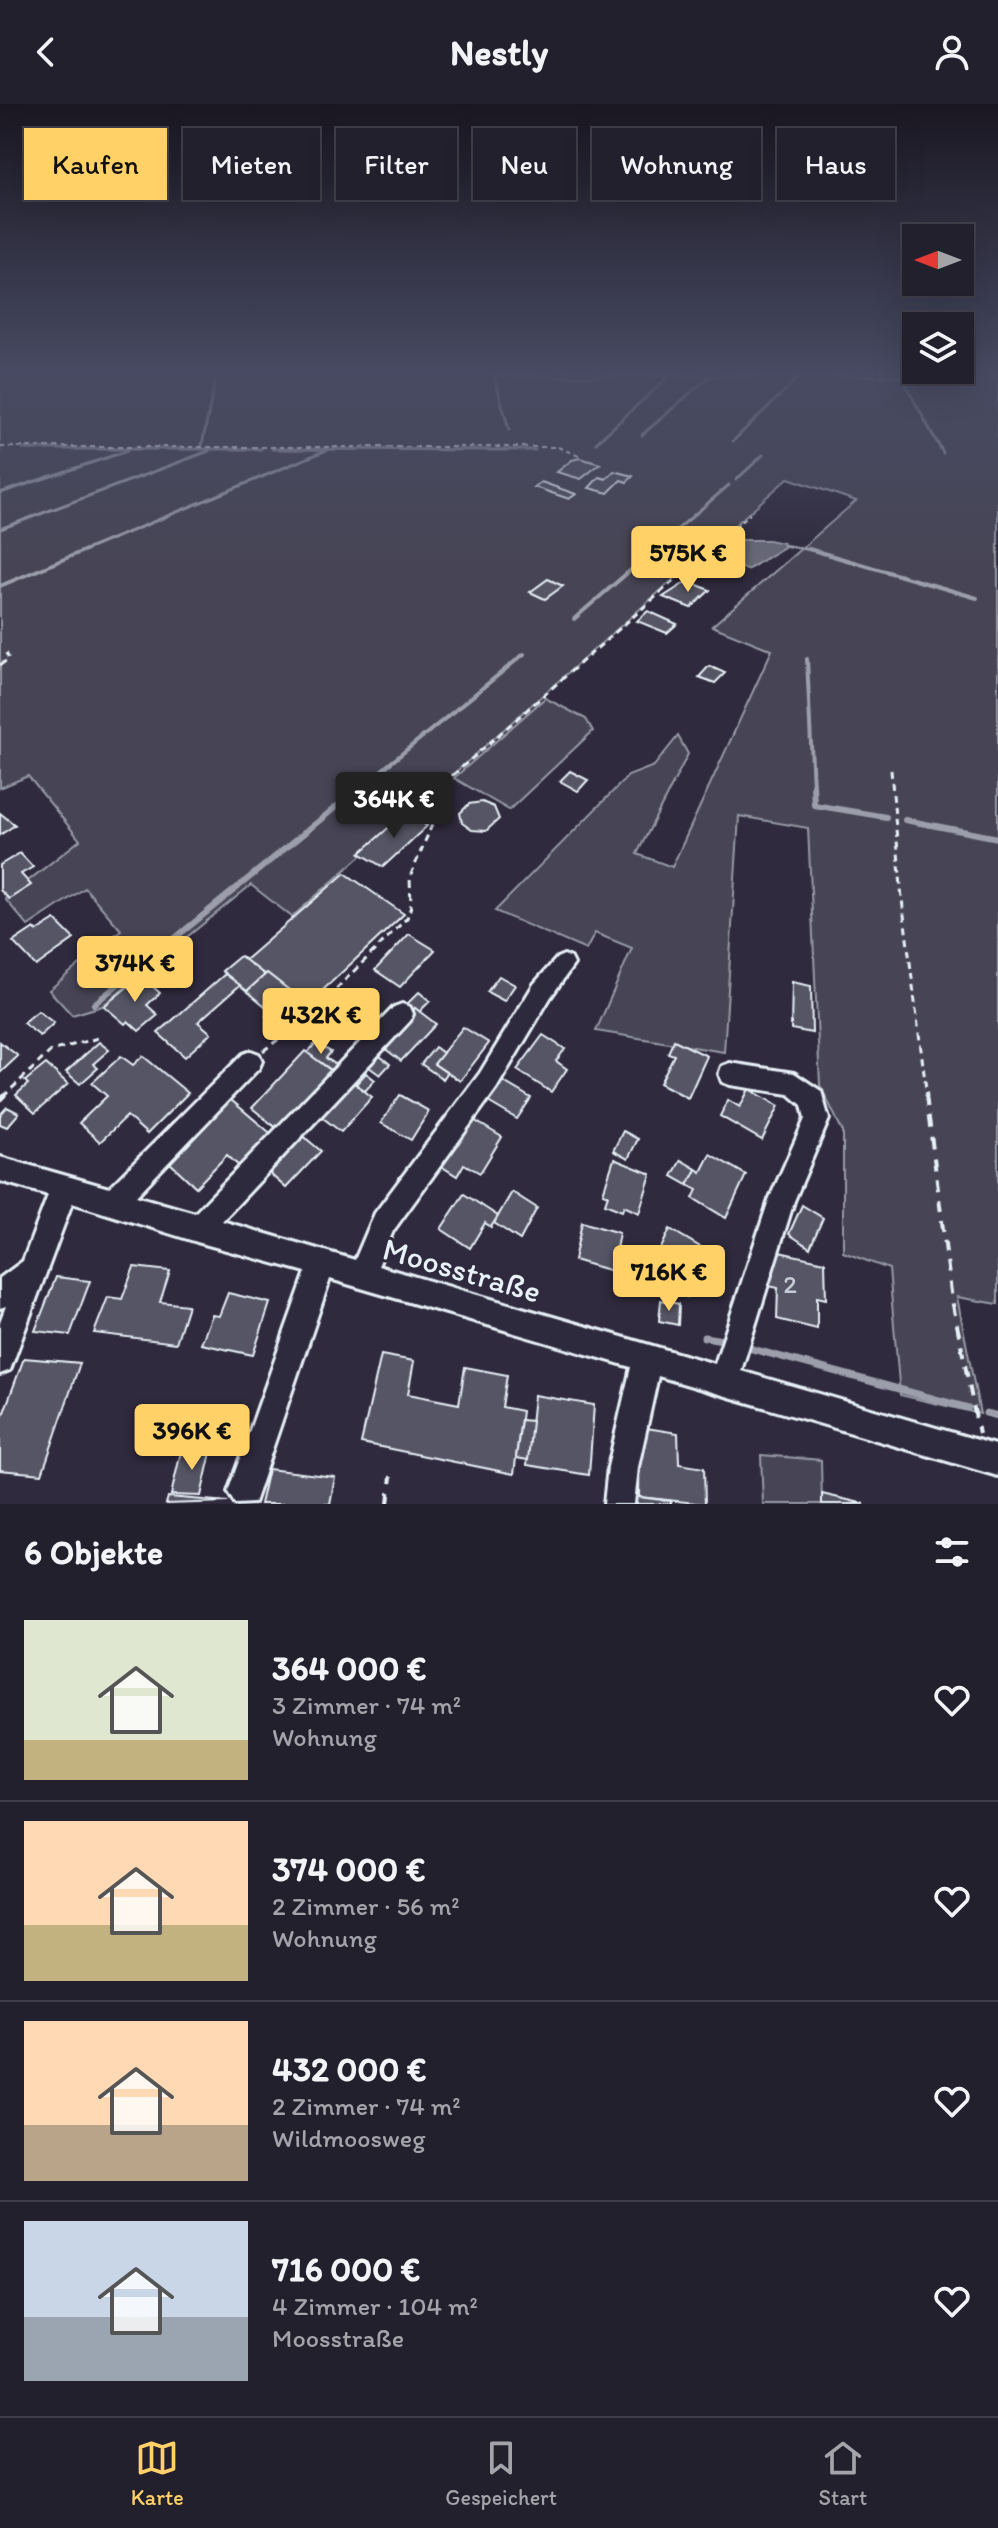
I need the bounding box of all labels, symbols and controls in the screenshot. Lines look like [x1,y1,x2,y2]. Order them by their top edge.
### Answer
icon: back [24,30,68,74]
icon: person [930,30,974,74]
text: Nestly [450,31,548,74]
chip: Kaufen [24,128,167,200]
chip: Mieten [183,128,320,200]
chip: Filter [336,128,457,200]
chip: Neu [473,128,576,200]
chip: Wohnung [592,128,761,200]
chip: Haus [777,128,895,200]
north arrow [902,224,974,296]
map controls [902,224,974,384]
button: layers [902,312,974,384]
pin: 575K € [623,526,753,594]
text: 575K € [649,536,727,568]
pin: 364K € [329,772,459,840]
text: 364K € [354,782,434,814]
pin: 374K € [70,936,200,1004]
text: 374K € [95,946,175,978]
pin: 432K € [256,988,386,1056]
text: 432K € [281,998,361,1030]
street label: Moosstraße [379,1229,545,1311]
pin: 716K € [604,1245,734,1313]
text: 716K € [631,1255,707,1287]
house number: 2 [783,1268,797,1300]
pin: 396K € [127,1404,257,1472]
text: 396K € [153,1414,231,1446]
icon: filters [930,1530,974,1574]
text: 6 Objekte [24,1532,163,1573]
text: 364 000 € [272,1648,427,1689]
icon: home [88,1652,184,1748]
icon: heart [930,1678,974,1722]
text: 3 Zimmer · 74 m² [272,1689,461,1721]
text: Wohnung [272,1721,377,1753]
text: 374 000 € [272,1849,425,1890]
icon: home [88,1853,184,1949]
icon: heart [930,1879,974,1923]
text: 2 Zimmer · 56 m² [272,1890,460,1922]
text: Wohnung [272,1922,377,1954]
text: 432 000 € [272,2049,426,2090]
icon: home [88,2053,184,2149]
icon: heart [930,2079,974,2123]
text: 2 Zimmer · 74 m² [272,2090,461,2122]
text: Wildmoosweg [272,2122,425,2154]
text: 716 000 € [272,2249,420,2290]
icon: home [88,2253,184,2349]
icon: heart [930,2279,974,2323]
text: 4 Zimmer · 104 m² [272,2290,478,2322]
text: Moosstraße [272,2322,404,2354]
tab: Karte [131,2436,184,2511]
tab: Gespeichert [445,2436,557,2511]
tab: Start [819,2436,867,2511]

